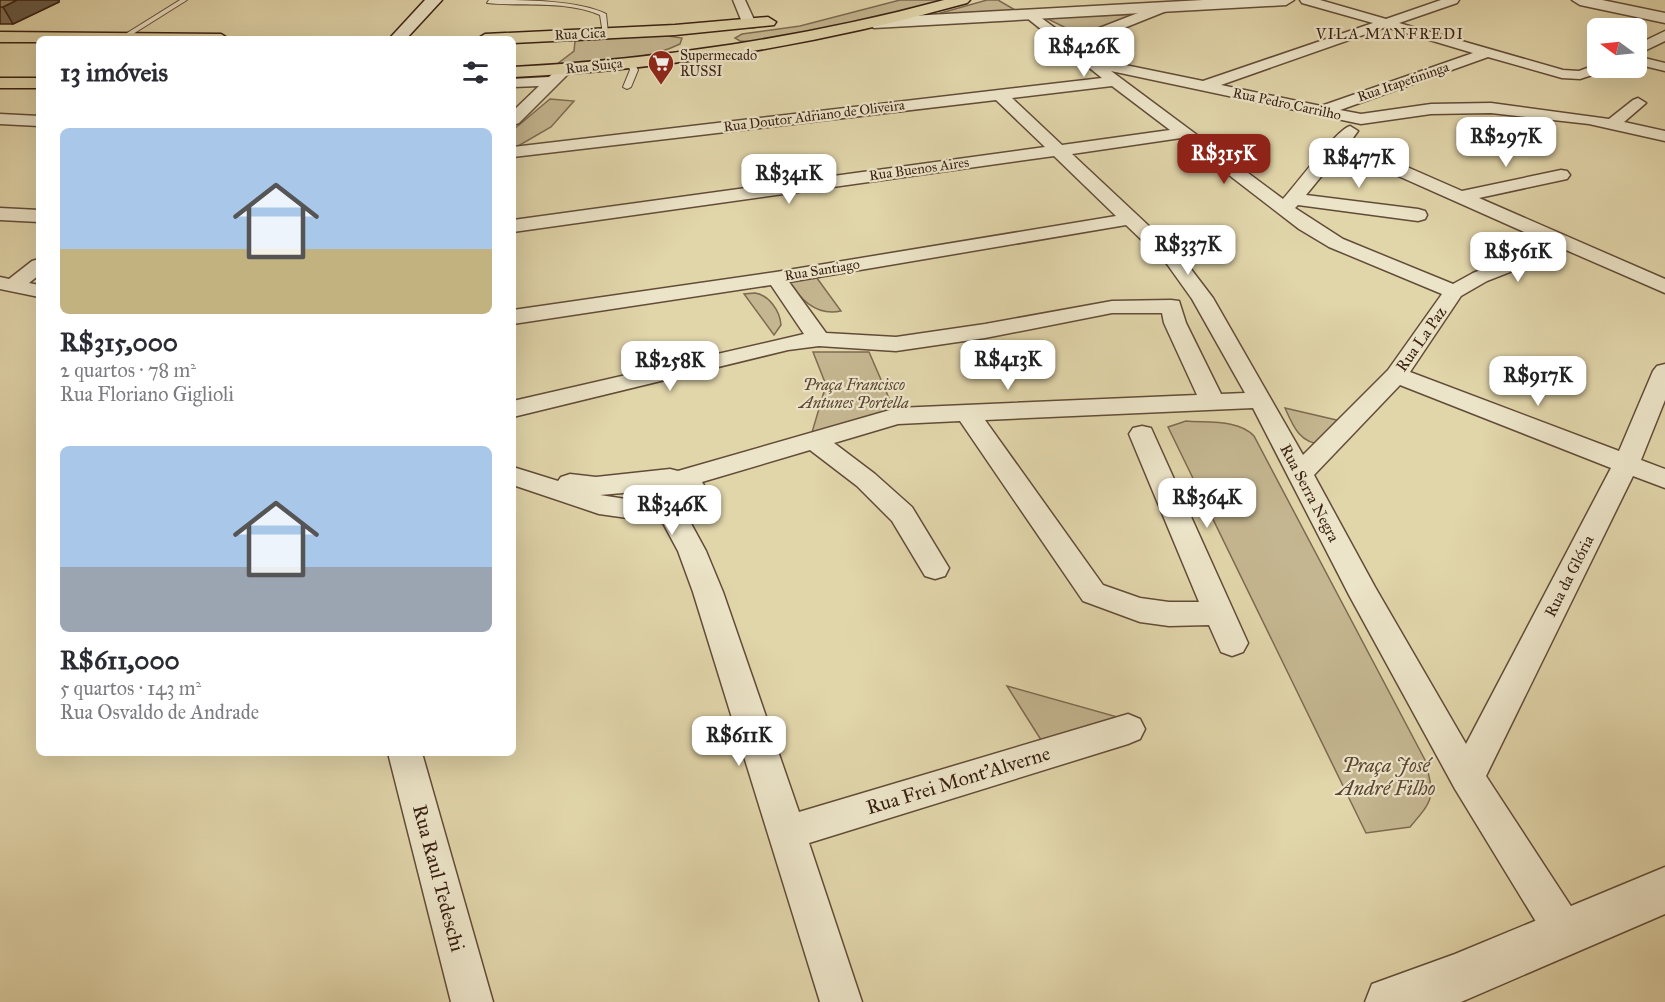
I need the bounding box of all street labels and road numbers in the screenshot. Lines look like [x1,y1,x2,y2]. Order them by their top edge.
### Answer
street label: Rua Cica [554,24,606,44]
street label: Rua Suiça [565,55,623,77]
street label: Rua Itapetininga [1355,58,1451,106]
street label: Rua Pedro Carrilho [1231,84,1343,124]
street label: Rua Doutor Adriano de Oliveira [722,96,906,136]
street label: Rua Buenos Aires [868,154,970,184]
street label: Rua Santiago [783,256,861,284]
street label: Rua La Paz [1392,302,1451,375]
street label: Rua Serra Negra [1275,441,1344,546]
street label: Rua da Glória [1540,532,1598,620]
street label: Rua Frei Mont'Alverne [863,741,1053,819]
street label: Rua Raul Tedeschi [408,802,470,955]

